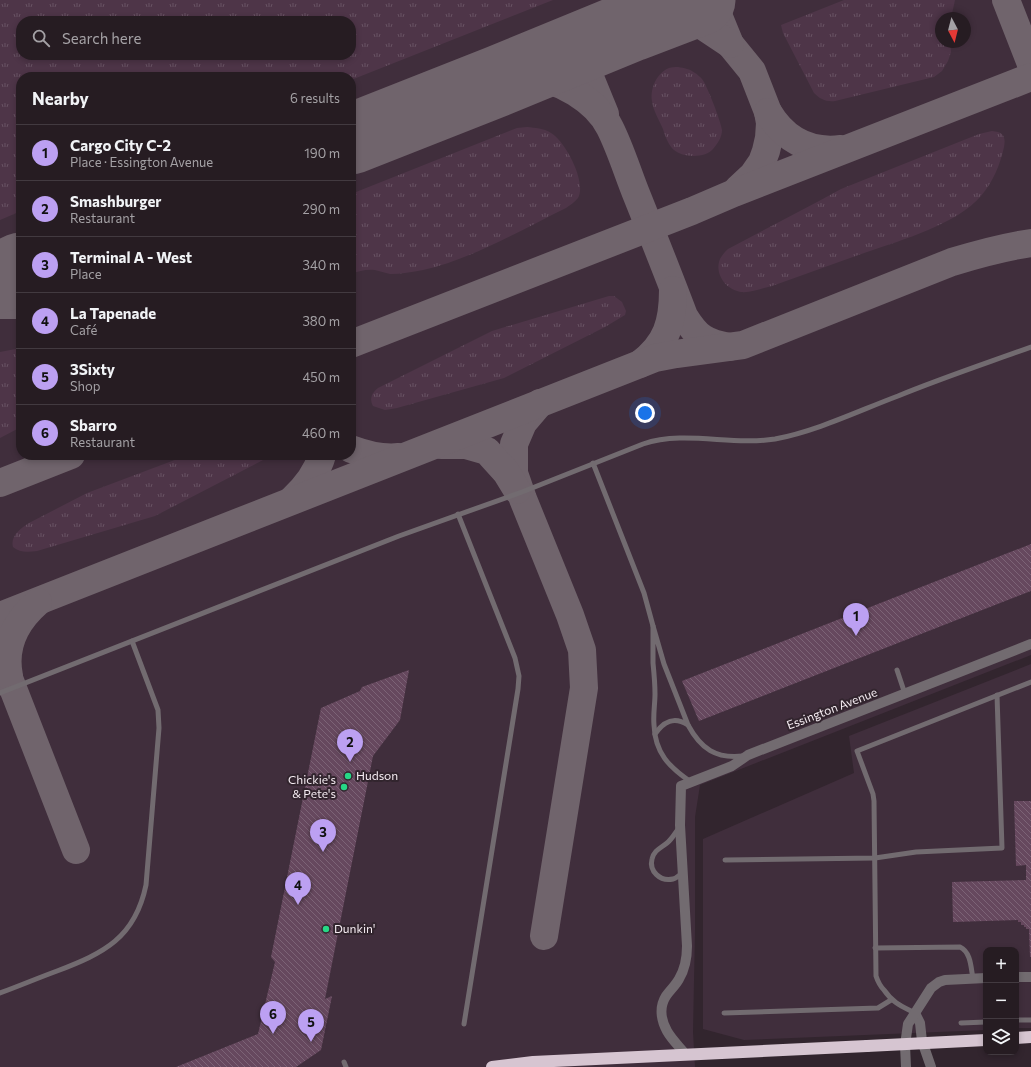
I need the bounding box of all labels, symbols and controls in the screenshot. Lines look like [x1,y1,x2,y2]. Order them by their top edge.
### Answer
north arrow [935,12,971,48]
search box [16,16,356,60]
icon: search [30,27,52,49]
text: Search here [62,29,141,47]
text: Nearby [32,88,89,109]
text: 6 results [290,90,340,106]
text: Cargo City C-2 [70,136,171,154]
text: 1 [42,145,48,161]
text: 190 m [304,145,340,161]
text: Place · Essington Avenue [70,154,213,170]
text: Smashburger [70,192,161,210]
text: 2 [41,201,49,217]
text: 290 m [303,201,340,217]
text: Restaurant [70,210,135,226]
text: Terminal A - West [70,248,192,266]
text: 3 [41,257,49,273]
text: 340 m [302,257,340,273]
text: Place [70,266,102,282]
text: La Tapenade [70,304,156,322]
text: 4 [41,313,49,329]
text: 380 m [302,313,340,329]
text: Café [70,322,97,338]
text: 3Sixty [70,360,115,378]
text: 5 [41,369,49,385]
text: 450 m [302,369,340,385]
text: Shop [70,378,101,394]
your location [635,403,655,423]
text: Sbarro [70,416,117,434]
text: 6 [41,425,49,441]
text: 460 m [302,425,340,441]
text: Restaurant [70,434,135,450]
pin: 1 [843,603,869,636]
street label: Essington Avenue [784,684,879,732]
pin: 2 [337,729,363,762]
place label: Hudson [356,768,398,782]
marker: Hudson [343,771,353,781]
place label: Chickie's & Pete's [288,772,336,800]
marker: Chickie's & Pete's [339,782,349,792]
pin: 3 [310,819,336,852]
pin: 4 [285,872,311,905]
place label: Dunkin' [334,921,375,935]
marker: Dunkin' [321,924,331,934]
map controls [983,947,1019,1055]
button: + [983,947,1019,983]
button: − [983,983,1019,1019]
pin: 6 [260,1001,286,1034]
pin: 5 [298,1009,324,1042]
button: layers [983,1019,1019,1055]

